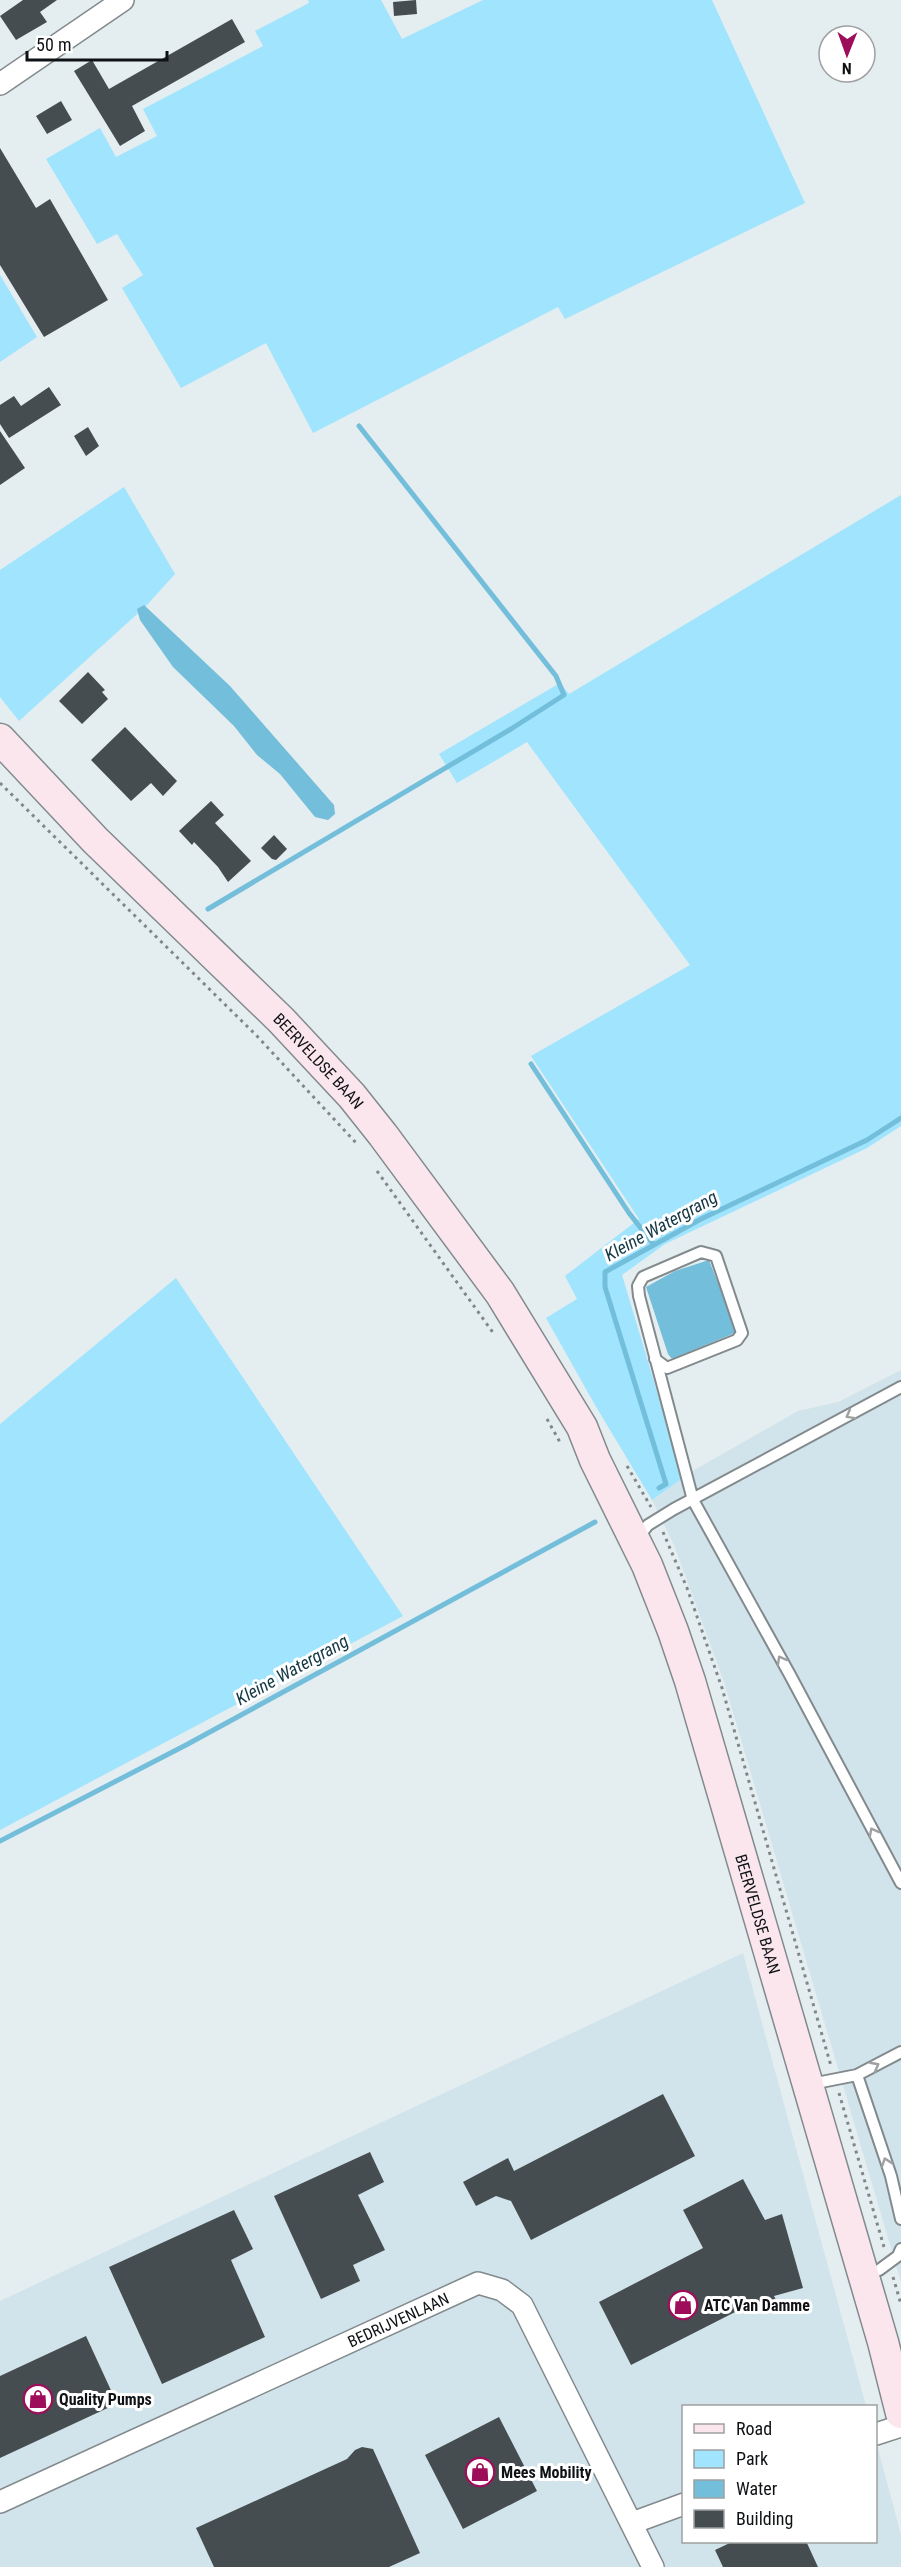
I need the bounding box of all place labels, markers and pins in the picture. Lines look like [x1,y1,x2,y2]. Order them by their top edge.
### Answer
shop icon: ATC Van Damme [667,2289,699,2321]
place label: ATC Van Damme [704,2296,810,2315]
shop icon: Quality Pumps [22,2383,54,2415]
place label: Quality Pumps [59,2390,152,2409]
shop icon: Mees Mobility [464,2456,496,2488]
place label: Mees Mobility [501,2463,592,2482]

